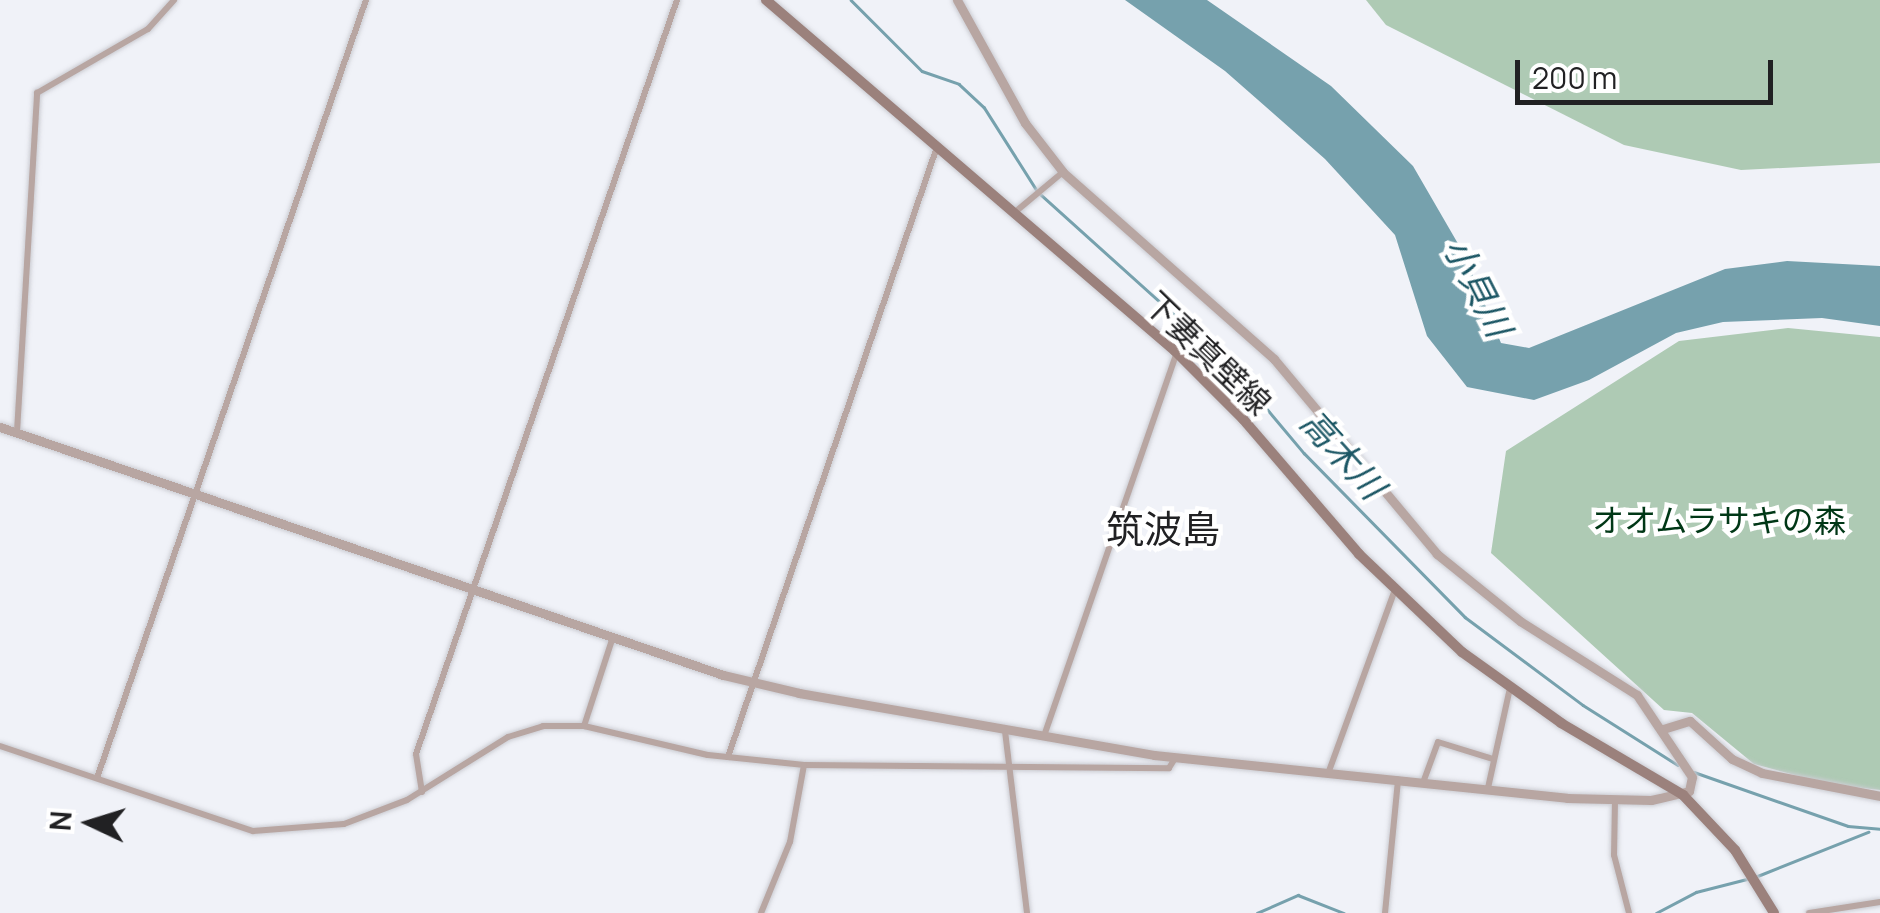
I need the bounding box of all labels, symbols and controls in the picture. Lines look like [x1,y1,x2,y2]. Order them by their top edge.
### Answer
scale bar [1520,40,1778,102]
text: 200 m [1532,57,1617,98]
water label: 小貝川 [1435,231,1521,343]
street label: 下妻真壁線 [1137,284,1279,422]
water label: 高木川 [1292,401,1394,507]
park label: オオムラサキの森 [1591,501,1847,539]
district label: 筑波島 [1106,506,1220,552]
north arrow [40,773,140,873]
text: N [40,810,80,832]

